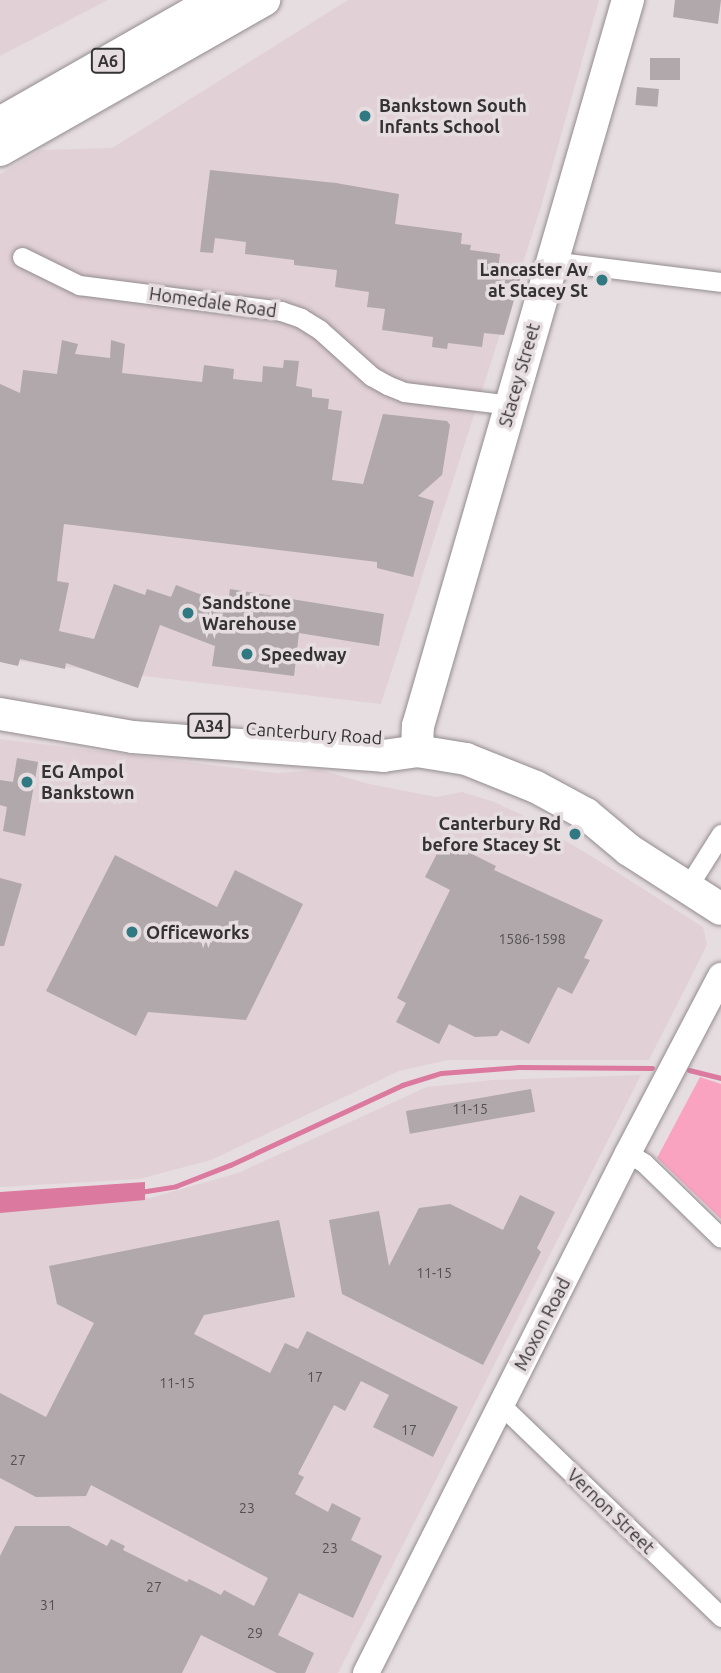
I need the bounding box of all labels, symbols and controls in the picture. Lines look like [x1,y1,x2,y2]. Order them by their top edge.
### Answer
road number: A6 [90,48,126,74]
place label: Bankstown South Infants School [379,95,527,138]
marker: Bankstown South Infants School [357,108,373,124]
place label: Lancaster Av at Stacey St [480,259,588,302]
marker: Lancaster Av at Stacey St [594,272,610,288]
street label: Homedale Road [148,282,278,322]
street label: Stacey Street [494,321,544,429]
place label: Sandstone Warehouse [202,592,297,634]
marker: Sandstone Warehouse [180,605,196,621]
place label: Speedway [261,643,347,665]
marker: Speedway [239,646,255,662]
road number: A34 [186,713,232,738]
street label: Canterbury Road [245,717,383,749]
place label: EG Ampol Bankstown [41,761,135,804]
marker: EG Ampol Bankstown [19,774,35,790]
place label: Canterbury Rd before Stacey St [422,813,561,856]
marker: Canterbury Rd before Stacey St [567,826,583,842]
place label: Officeworks [146,921,250,943]
marker: Officeworks [124,924,140,940]
house number: 1586-1598 [498,931,566,947]
house number: 11-15 [452,1101,488,1117]
house number: 11-15 [416,1265,452,1281]
street label: Moxon Road [509,1274,575,1374]
house number: 17 [307,1369,323,1385]
house number: 11-15 [159,1375,195,1391]
house number: 17 [401,1422,417,1438]
house number: 27 [10,1452,26,1468]
street label: Vernon Street [563,1464,659,1558]
house number: 23 [239,1500,255,1516]
house number: 23 [322,1540,338,1556]
house number: 27 [146,1579,162,1595]
house number: 31 [40,1597,56,1613]
house number: 29 [247,1625,263,1641]

